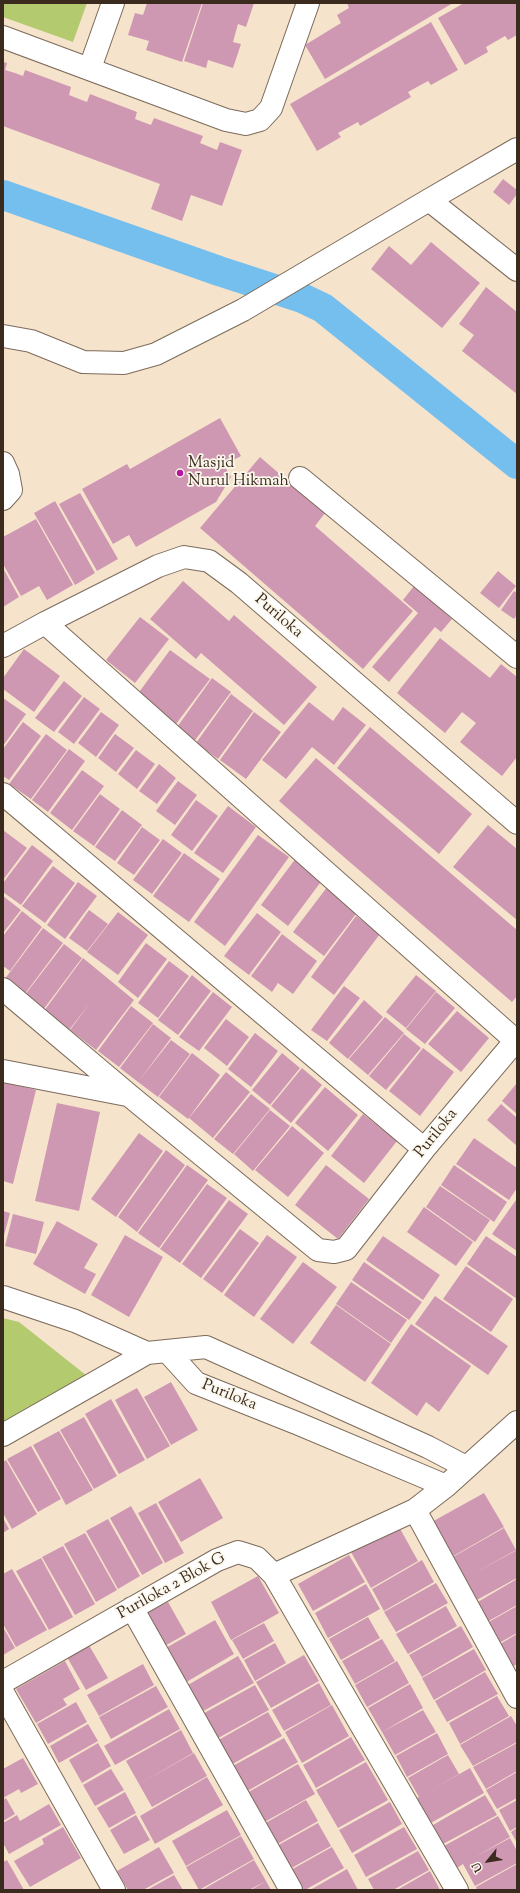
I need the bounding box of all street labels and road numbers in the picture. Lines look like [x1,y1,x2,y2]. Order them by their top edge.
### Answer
street label: Puriloka [250,591,306,643]
street label: Puriloka [411,1106,463,1162]
street label: Puriloka [199,1376,259,1416]
street label: Puriloka 2 Blok G [115,1549,229,1625]

